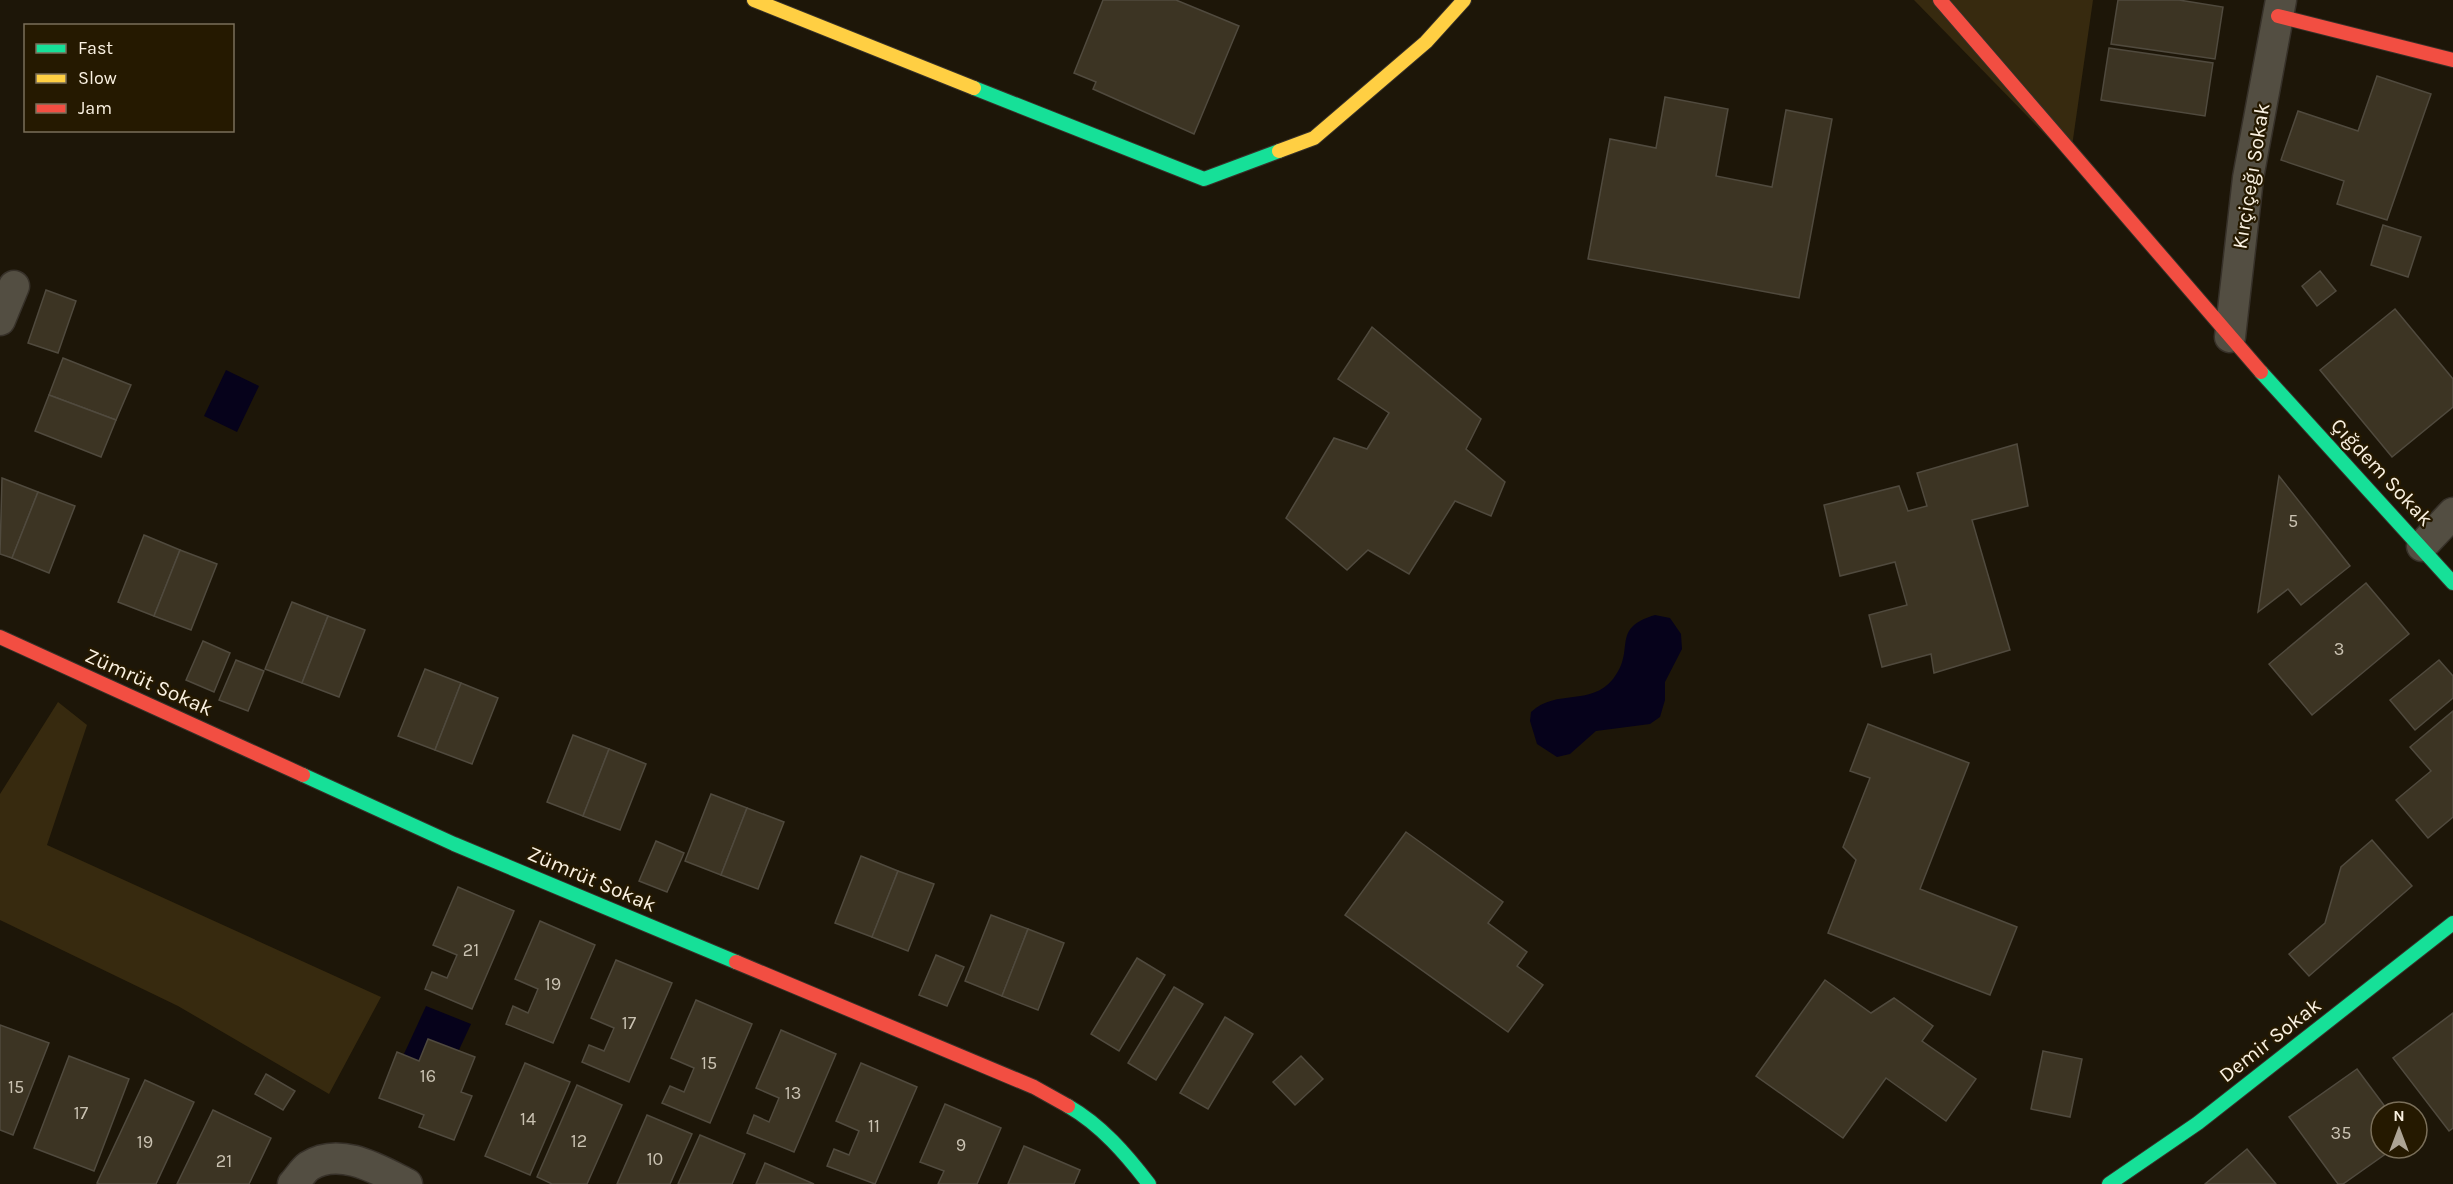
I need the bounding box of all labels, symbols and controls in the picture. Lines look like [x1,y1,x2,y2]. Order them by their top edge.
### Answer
legend [24,24,234,132]
text: Fast [78,37,113,59]
text: Slow [78,67,117,89]
text: Jam [78,97,112,119]
street label: Kırçiçeğı Sokak [2228,101,2274,251]
street label: Çığdem Sokak [2326,413,2438,531]
house number: 5 [2288,510,2298,532]
house number: 3 [2334,638,2344,660]
street label: Zümrüt Sokak [81,643,217,721]
street label: Zümrüt Sokak [524,841,660,917]
house number: 21 [463,939,479,961]
house number: 19 [545,973,561,995]
street label: Demir Sokak [2214,993,2326,1087]
house number: 17 [622,1012,637,1034]
house number: 15 [701,1052,717,1074]
house number: 16 [420,1065,436,1087]
house number: 15 [8,1076,24,1098]
house number: 13 [785,1082,801,1104]
north arrow [2369,1100,2429,1160]
house number: 17 [74,1102,89,1124]
text: N [2393,1106,2405,1125]
house number: 14 [520,1108,536,1130]
house number: 11 [868,1115,880,1137]
house number: 35 [2331,1122,2351,1144]
house number: 12 [571,1130,587,1152]
house number: 19 [137,1131,153,1153]
house number: 9 [956,1134,966,1156]
house number: 10 [647,1148,663,1170]
house number: 21 [216,1150,232,1172]

